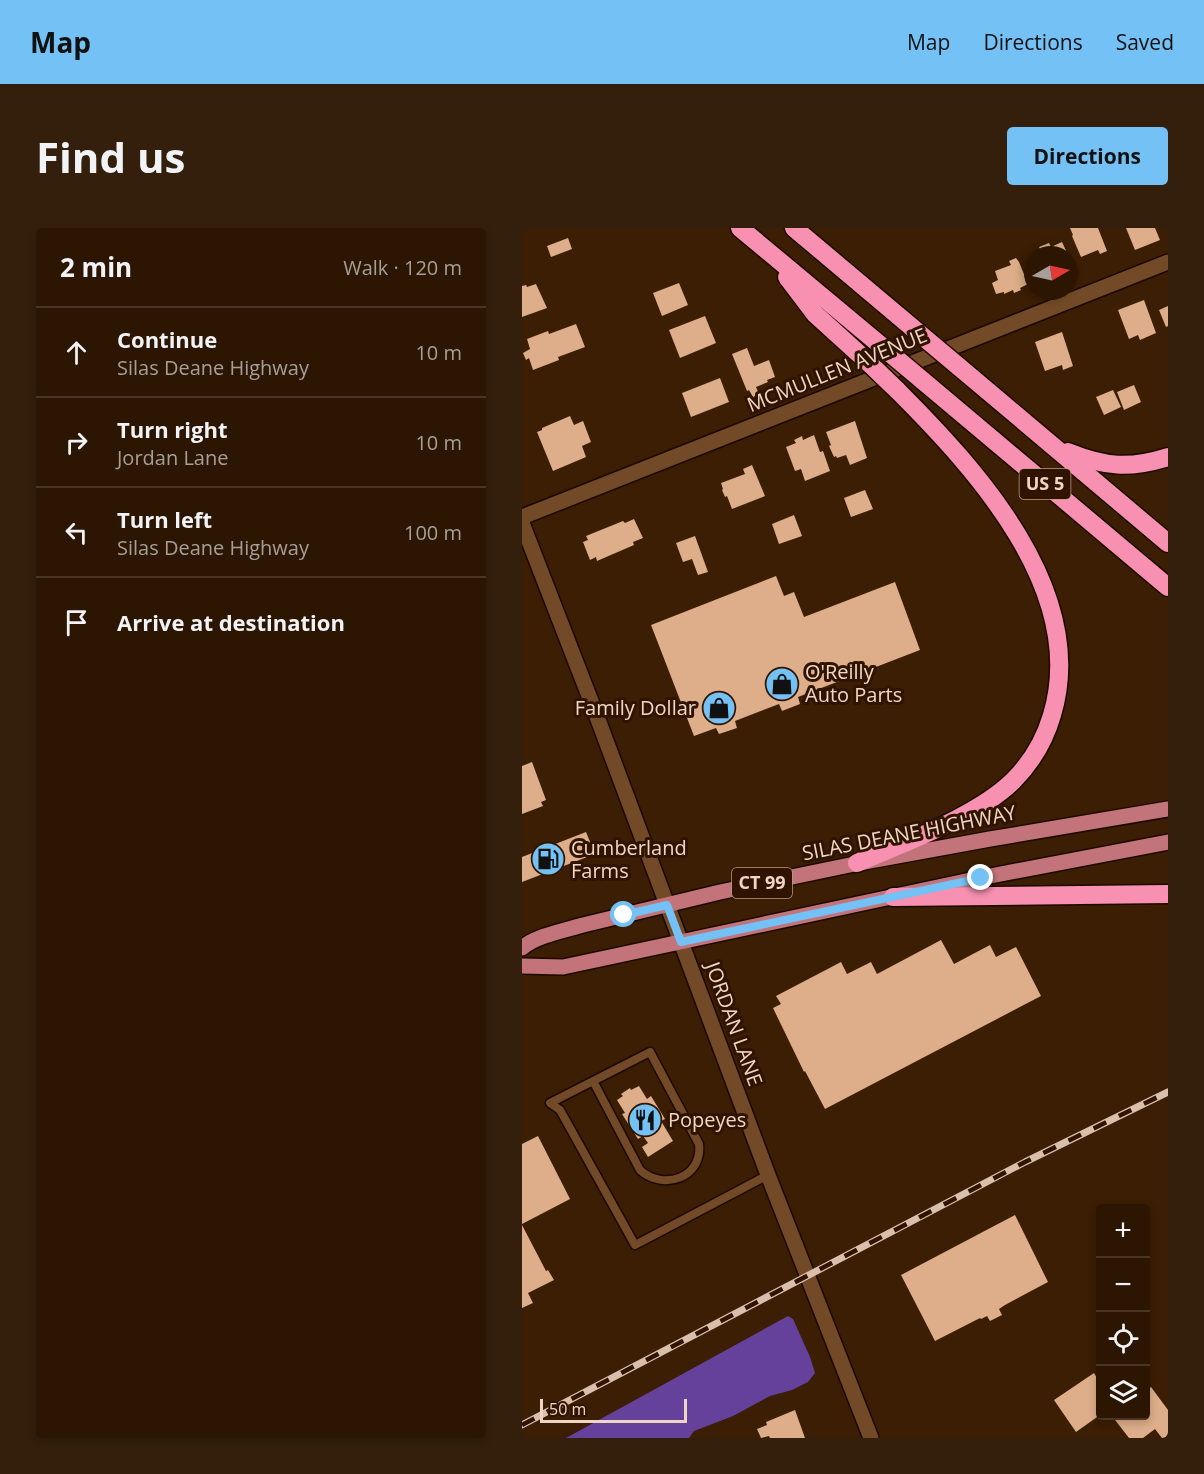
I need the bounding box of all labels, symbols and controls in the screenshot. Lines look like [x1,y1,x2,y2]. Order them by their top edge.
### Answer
text: Map [30,23,91,61]
text: Map [907,28,950,56]
text: Directions [983,28,1083,56]
text: Saved [1116,28,1174,56]
button: Directions [1007,127,1168,185]
text: Find us [36,128,185,185]
north arrow [1024,246,1078,300]
text: 2 min [60,249,132,285]
text: Walk · 120 m [343,254,462,281]
street label: MCMULLEN AVENUE [743,321,931,418]
text: Continue [117,324,217,354]
icon: ahead [60,336,93,369]
text: 10 m [415,339,462,366]
text: Silas Deane Highway [117,354,309,381]
text: Turn right [117,414,228,444]
icon: right [60,426,93,459]
text: 10 m [415,429,462,456]
text: Jordan Lane [117,444,228,471]
road number: US 5 [1020,469,1070,499]
text: Turn left [117,504,212,534]
icon: left [60,516,93,549]
text: 100 m [404,519,462,546]
text: Silas Deane Highway [117,534,309,561]
icon: arrive [60,606,93,639]
text: Arrive at destination [117,607,345,637]
place label: O'Reilly Auto Parts [805,658,902,708]
shop icon: O'Reilly Auto Parts [764,666,800,702]
shop icon: Family Dollar [701,690,737,726]
place label: Family Dollar [575,694,696,721]
street label: SILAS DEANE HIGHWAY [800,798,1019,866]
place label: Cumberland Farms [571,834,687,884]
fuel station icon: Cumberland Farms [530,841,566,877]
route end [967,864,993,890]
road number: CT 99 [732,868,792,898]
route start [610,901,636,927]
street label: JORDAN LANE [699,956,769,1090]
restaurant icon: Popeyes [627,1102,663,1138]
place label: Popeyes [668,1106,746,1133]
map controls [1096,1204,1150,1420]
button: + [1096,1204,1150,1258]
button: − [1096,1258,1150,1312]
button: locate [1096,1312,1150,1366]
button: layers [1096,1366,1150,1420]
scale bar [540,1396,687,1424]
text: 50 m [549,1398,586,1420]

